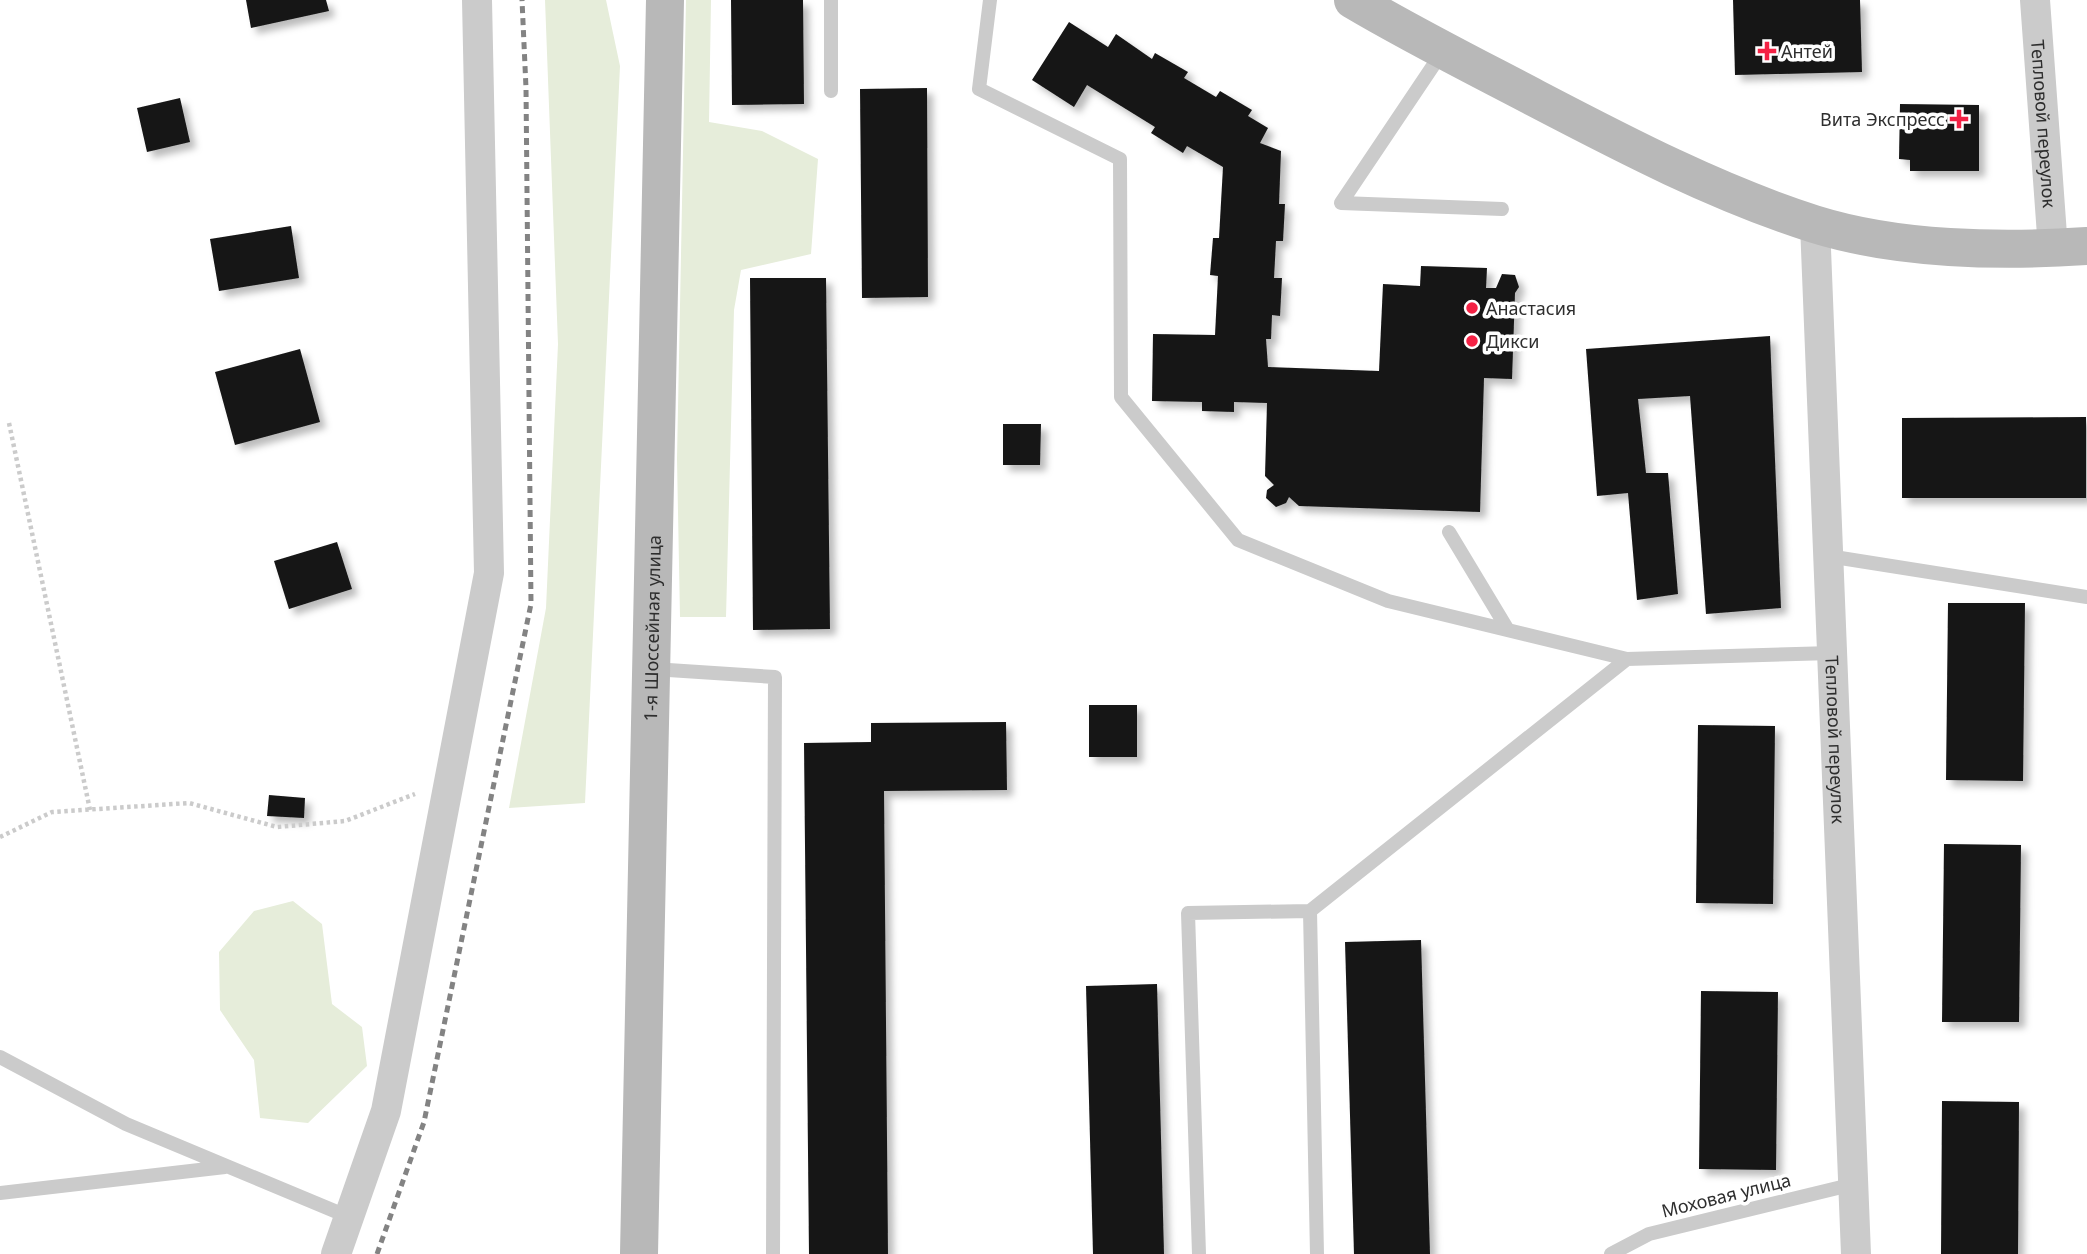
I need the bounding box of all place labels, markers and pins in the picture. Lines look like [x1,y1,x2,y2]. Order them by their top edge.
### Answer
place label: Антей [1781,39,1833,63]
marker: Антей [1759,43,1775,59]
place label: Вита Экспресс [1820,107,1945,131]
marker: Вита Экспресс [1951,111,1967,127]
place label: Анастасия [1486,296,1576,320]
marker: Анастасия [1464,300,1480,316]
place label: Дикси [1486,329,1540,353]
marker: Дикси [1464,333,1480,349]

